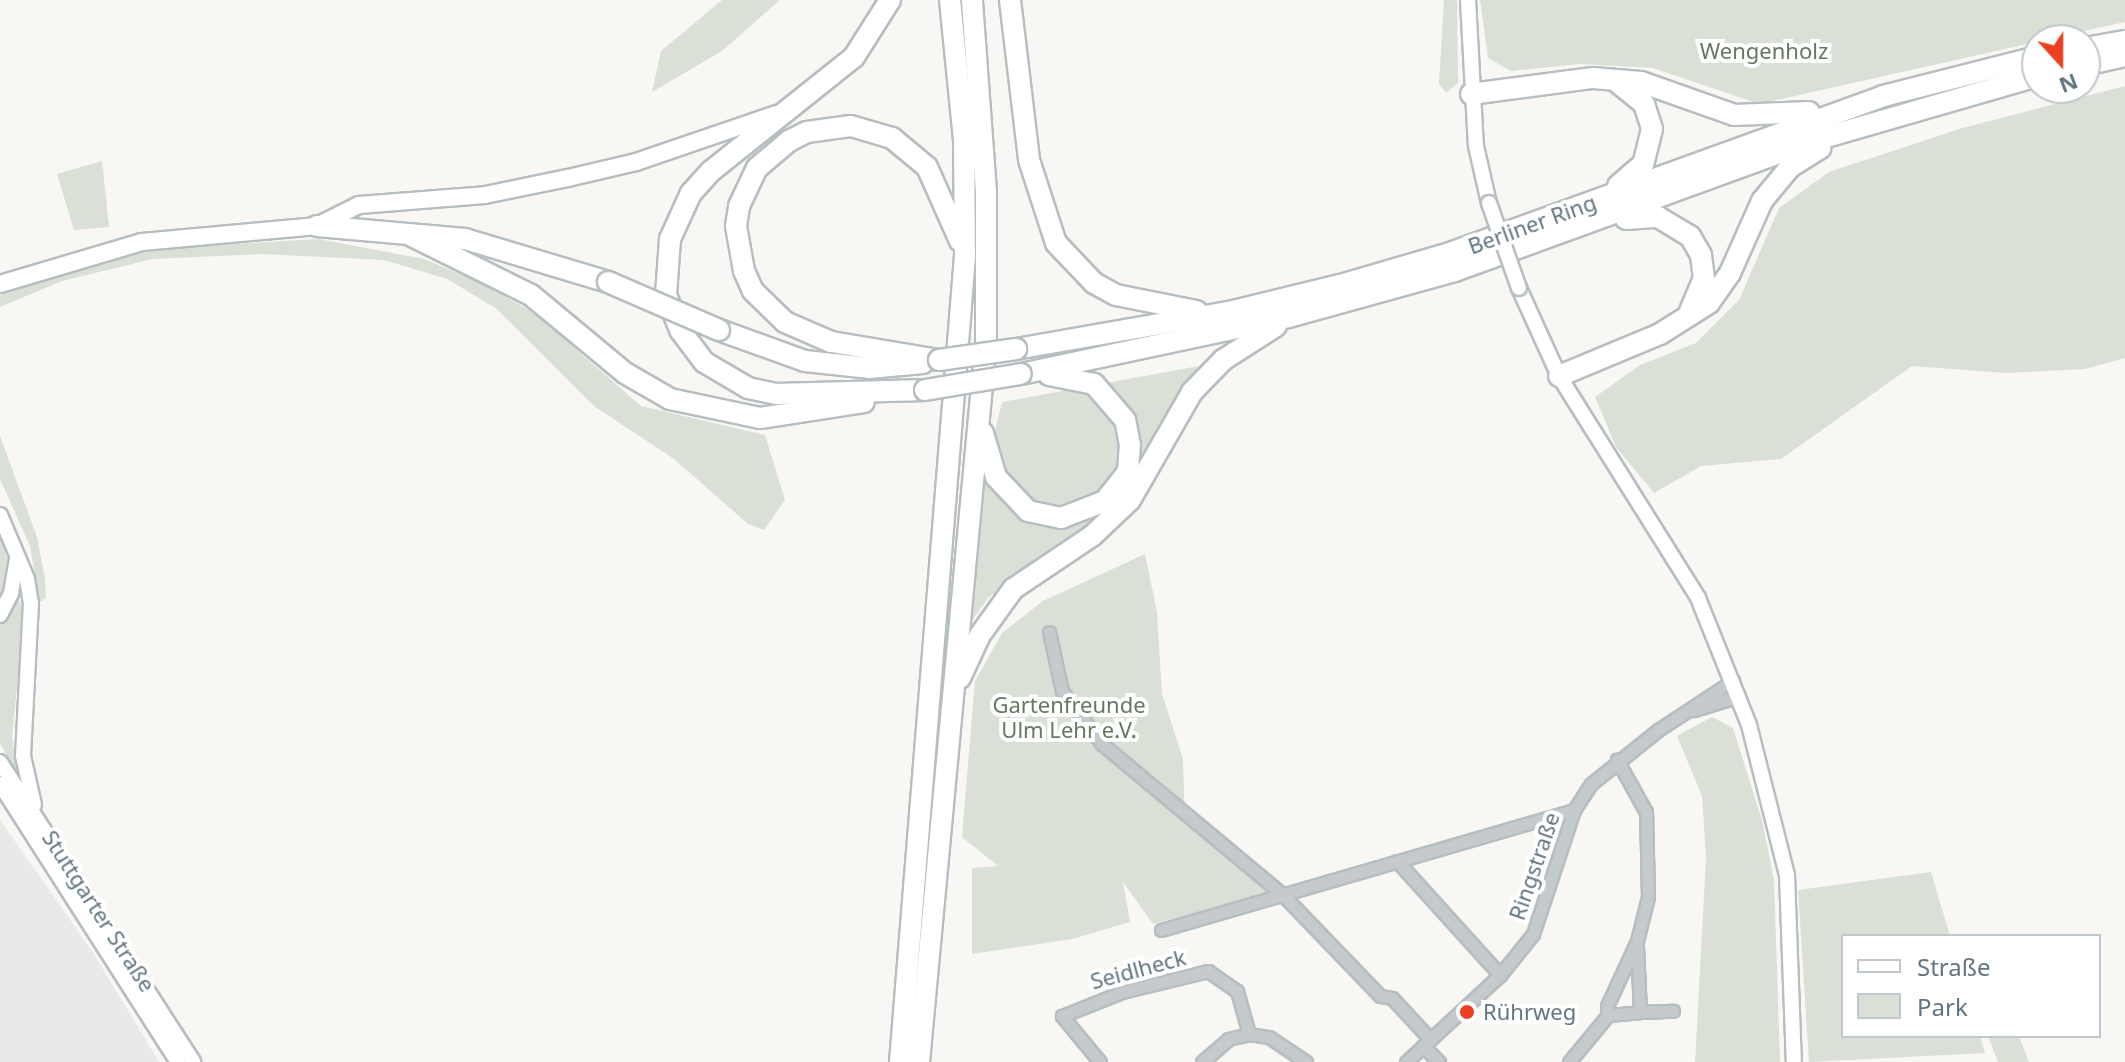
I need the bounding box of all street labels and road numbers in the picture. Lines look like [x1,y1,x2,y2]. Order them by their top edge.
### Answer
street label: Berliner Ring [1464,189,1600,259]
street label: Ringstraße [1503,809,1565,923]
street label: Stuttgarter Straße [37,825,161,997]
street label: Seidlheck [1087,944,1189,994]

